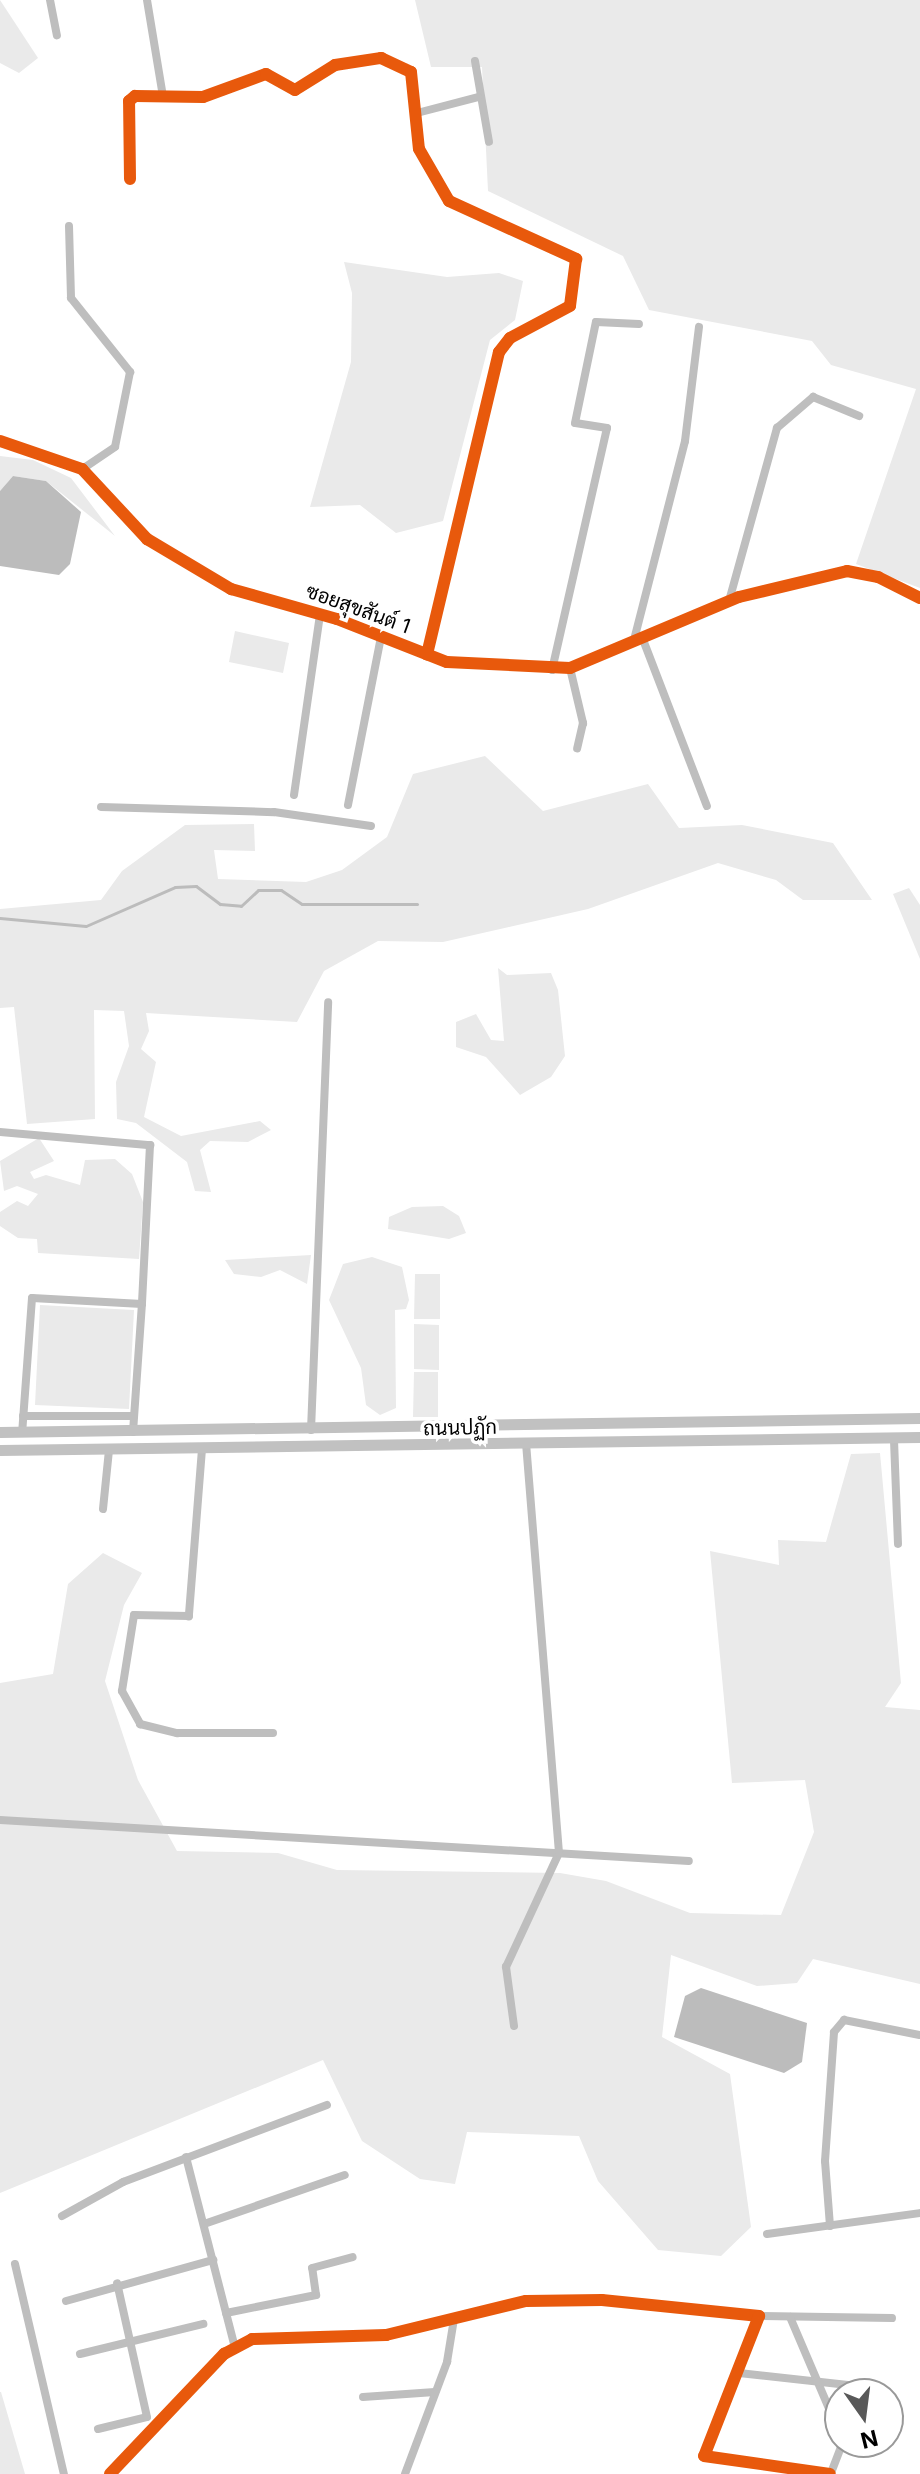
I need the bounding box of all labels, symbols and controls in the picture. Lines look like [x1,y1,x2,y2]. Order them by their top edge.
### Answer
street label: ซอยสุขสันต์ 1 [303,579,413,639]
street label: ถนนปฏัก [423,1415,497,1441]
north arrow [824,2378,904,2458]
text: N [858,2425,881,2454]

